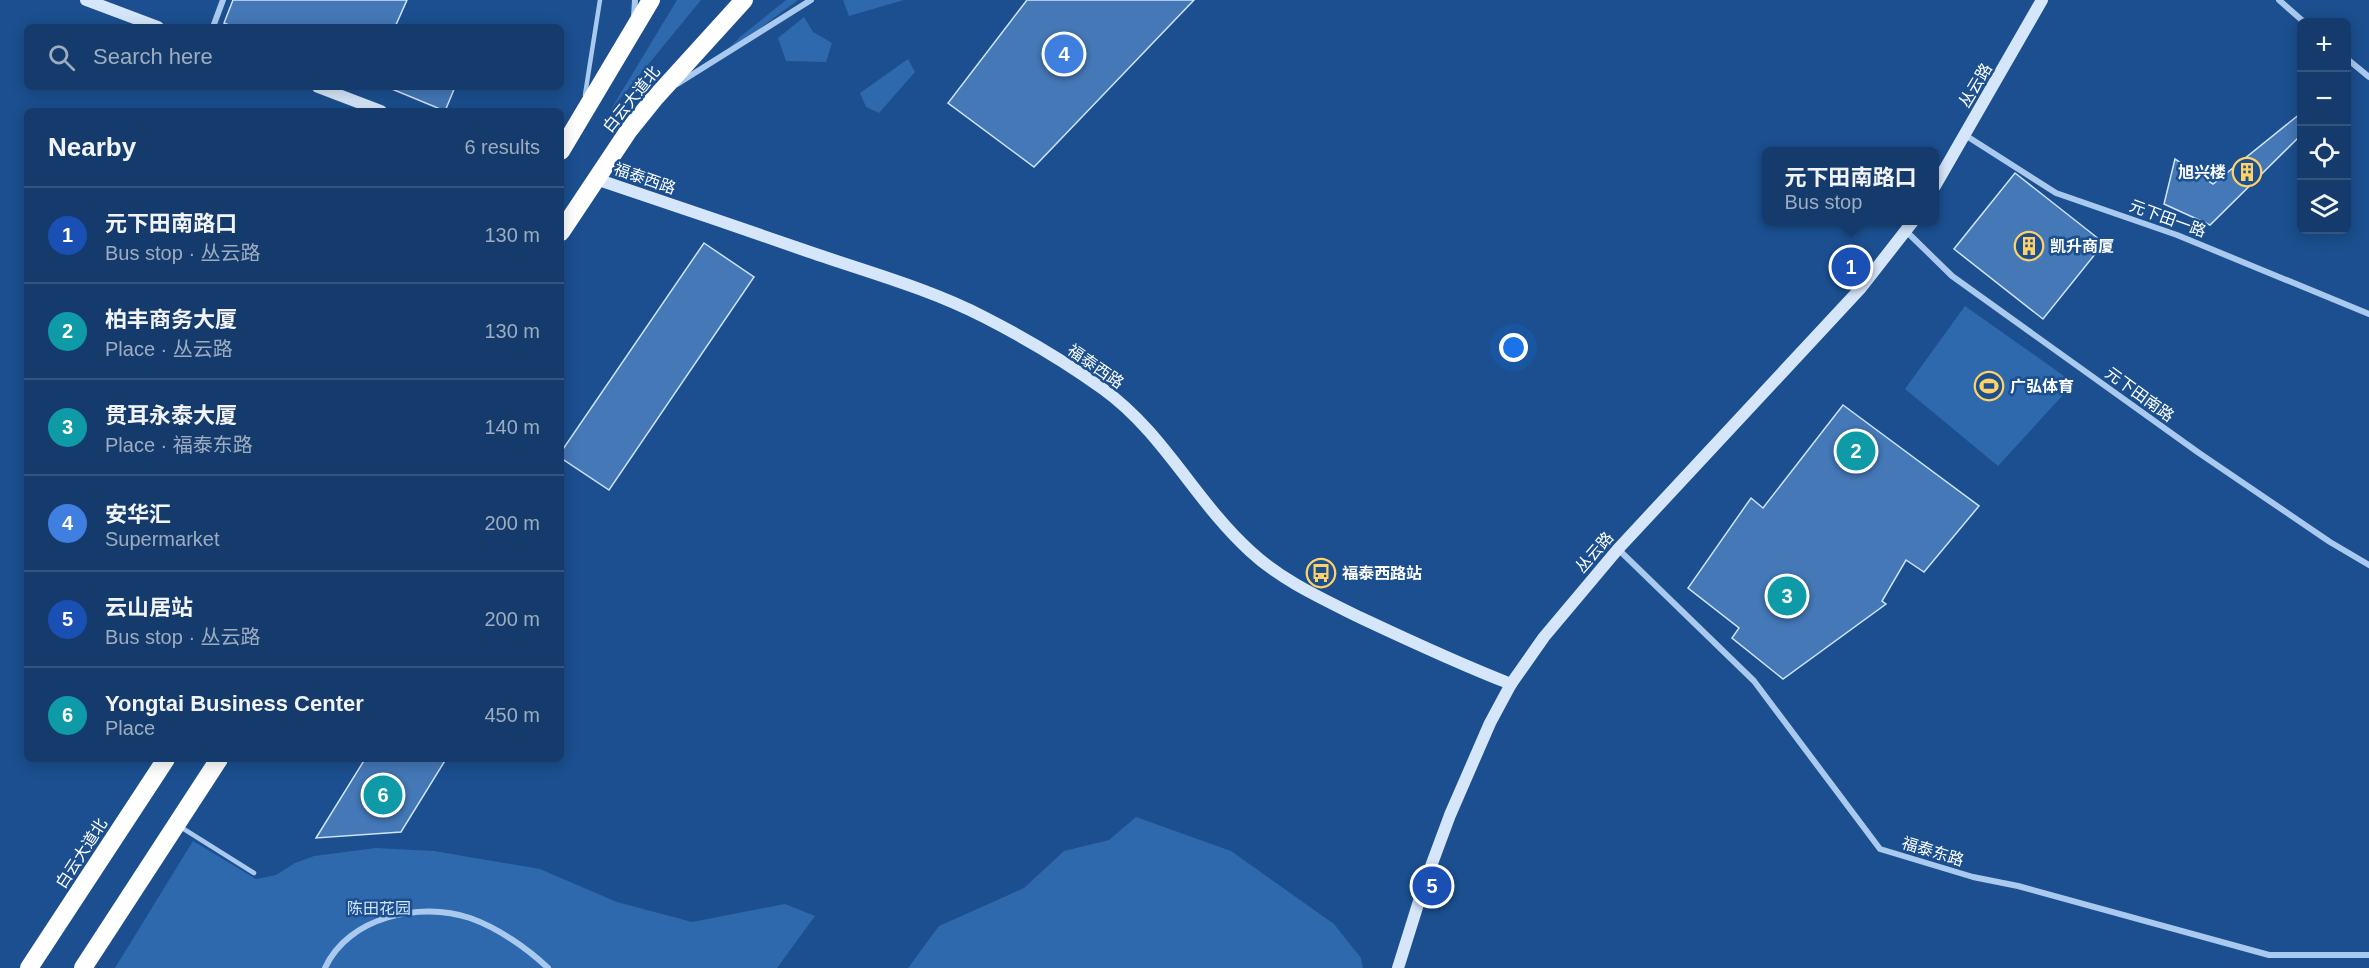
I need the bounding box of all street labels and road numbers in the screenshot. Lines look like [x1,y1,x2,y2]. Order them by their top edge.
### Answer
street label: 丛云路 [1956,60,1995,110]
street label: 白云大道北 [600,63,663,136]
street label: 福泰西路 [612,160,678,197]
street label: 元下田一路 [2127,197,2208,240]
street label: 福泰西路 [1065,341,1127,392]
street label: 元下田南路 [2102,364,2177,425]
street label: 丛云路 [1572,529,1617,576]
street label: 白云大道北 [53,815,110,891]
street label: 福泰东路 [1900,834,1966,869]

